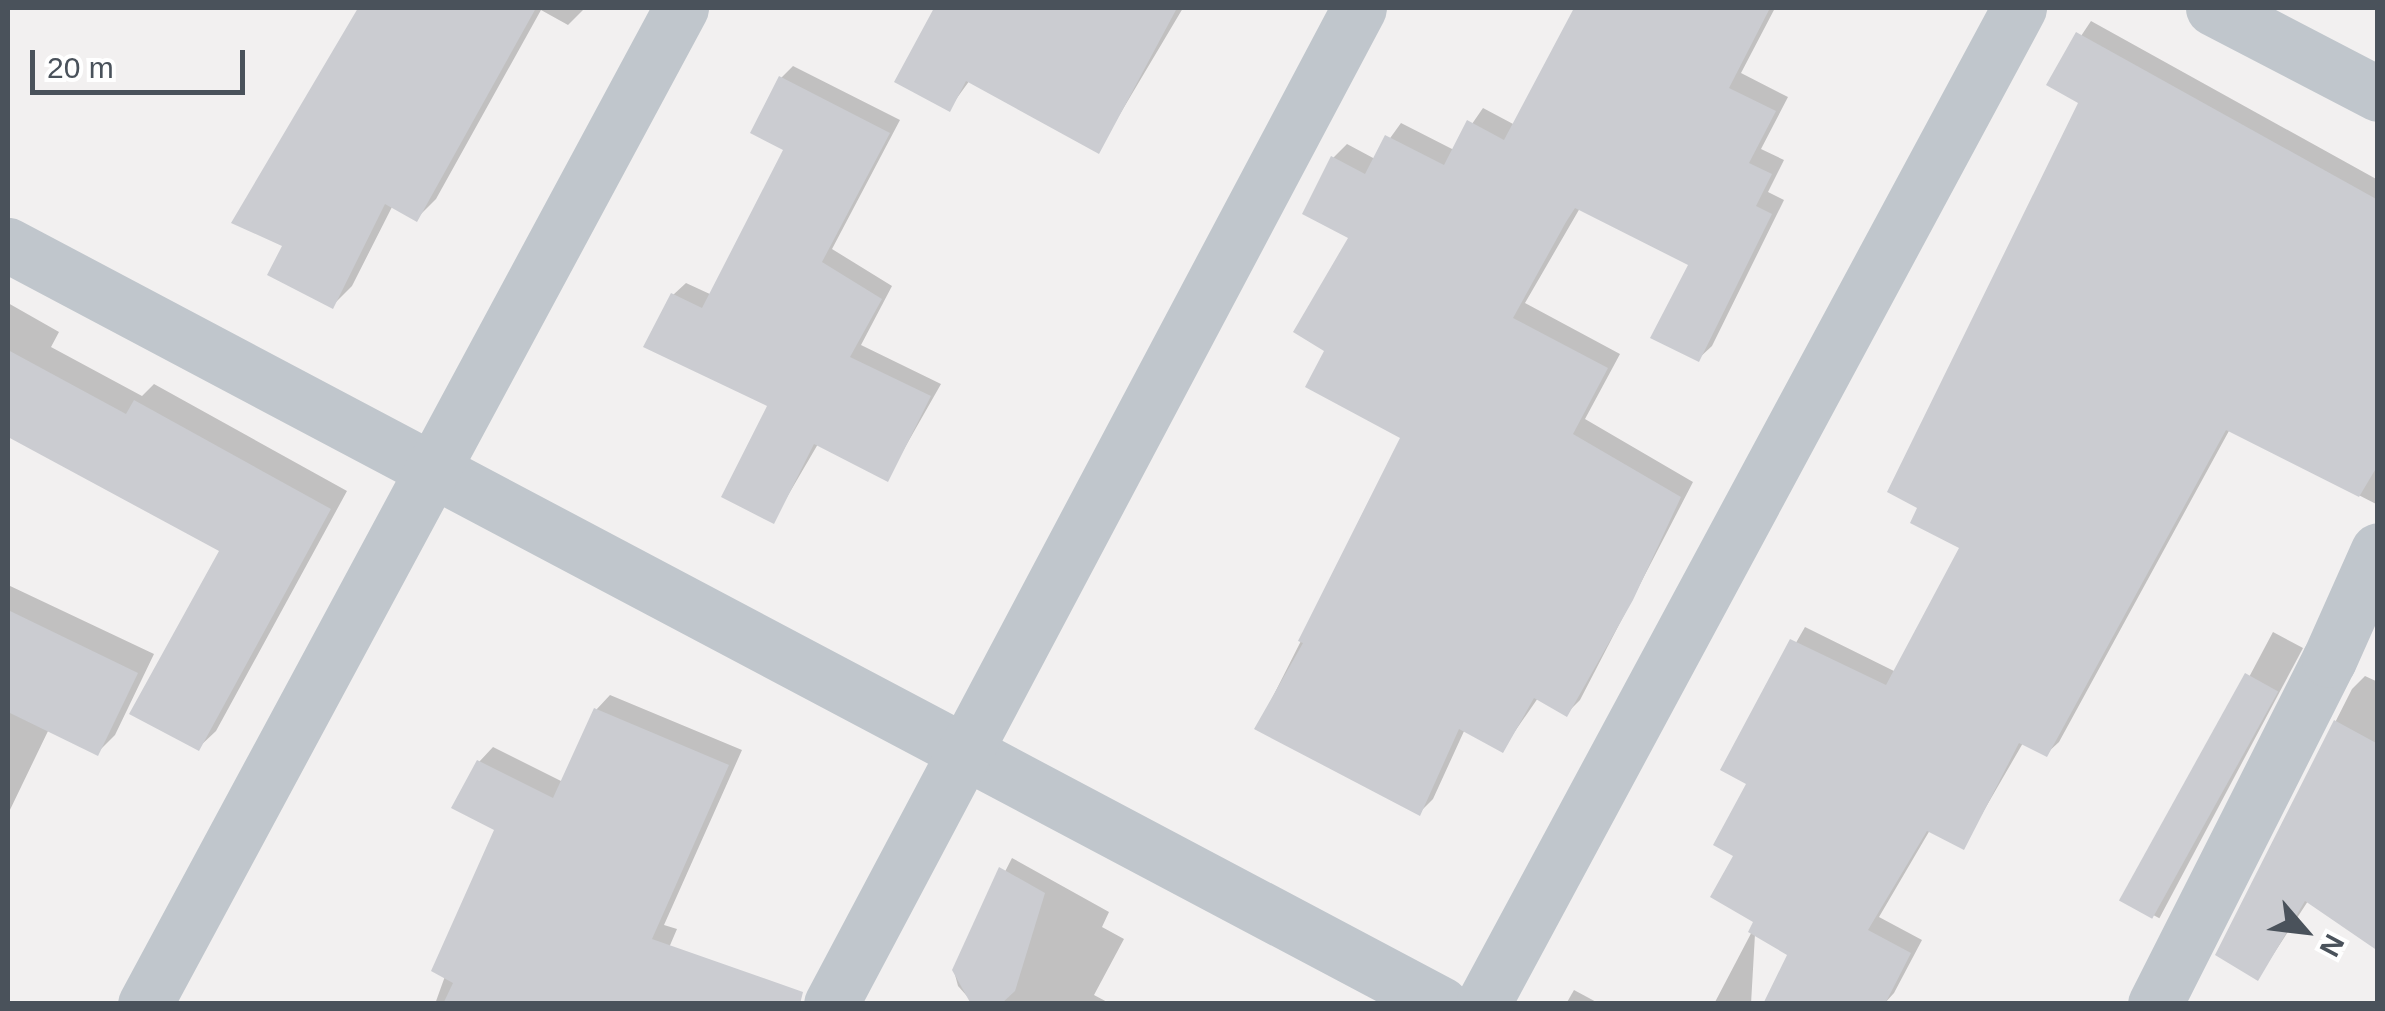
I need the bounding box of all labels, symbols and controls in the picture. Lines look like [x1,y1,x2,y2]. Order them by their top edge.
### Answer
scale bar [35,30,250,92]
text: 20 m [47,51,114,84]
north arrow [2255,881,2355,981]
text: N [2313,929,2350,962]

